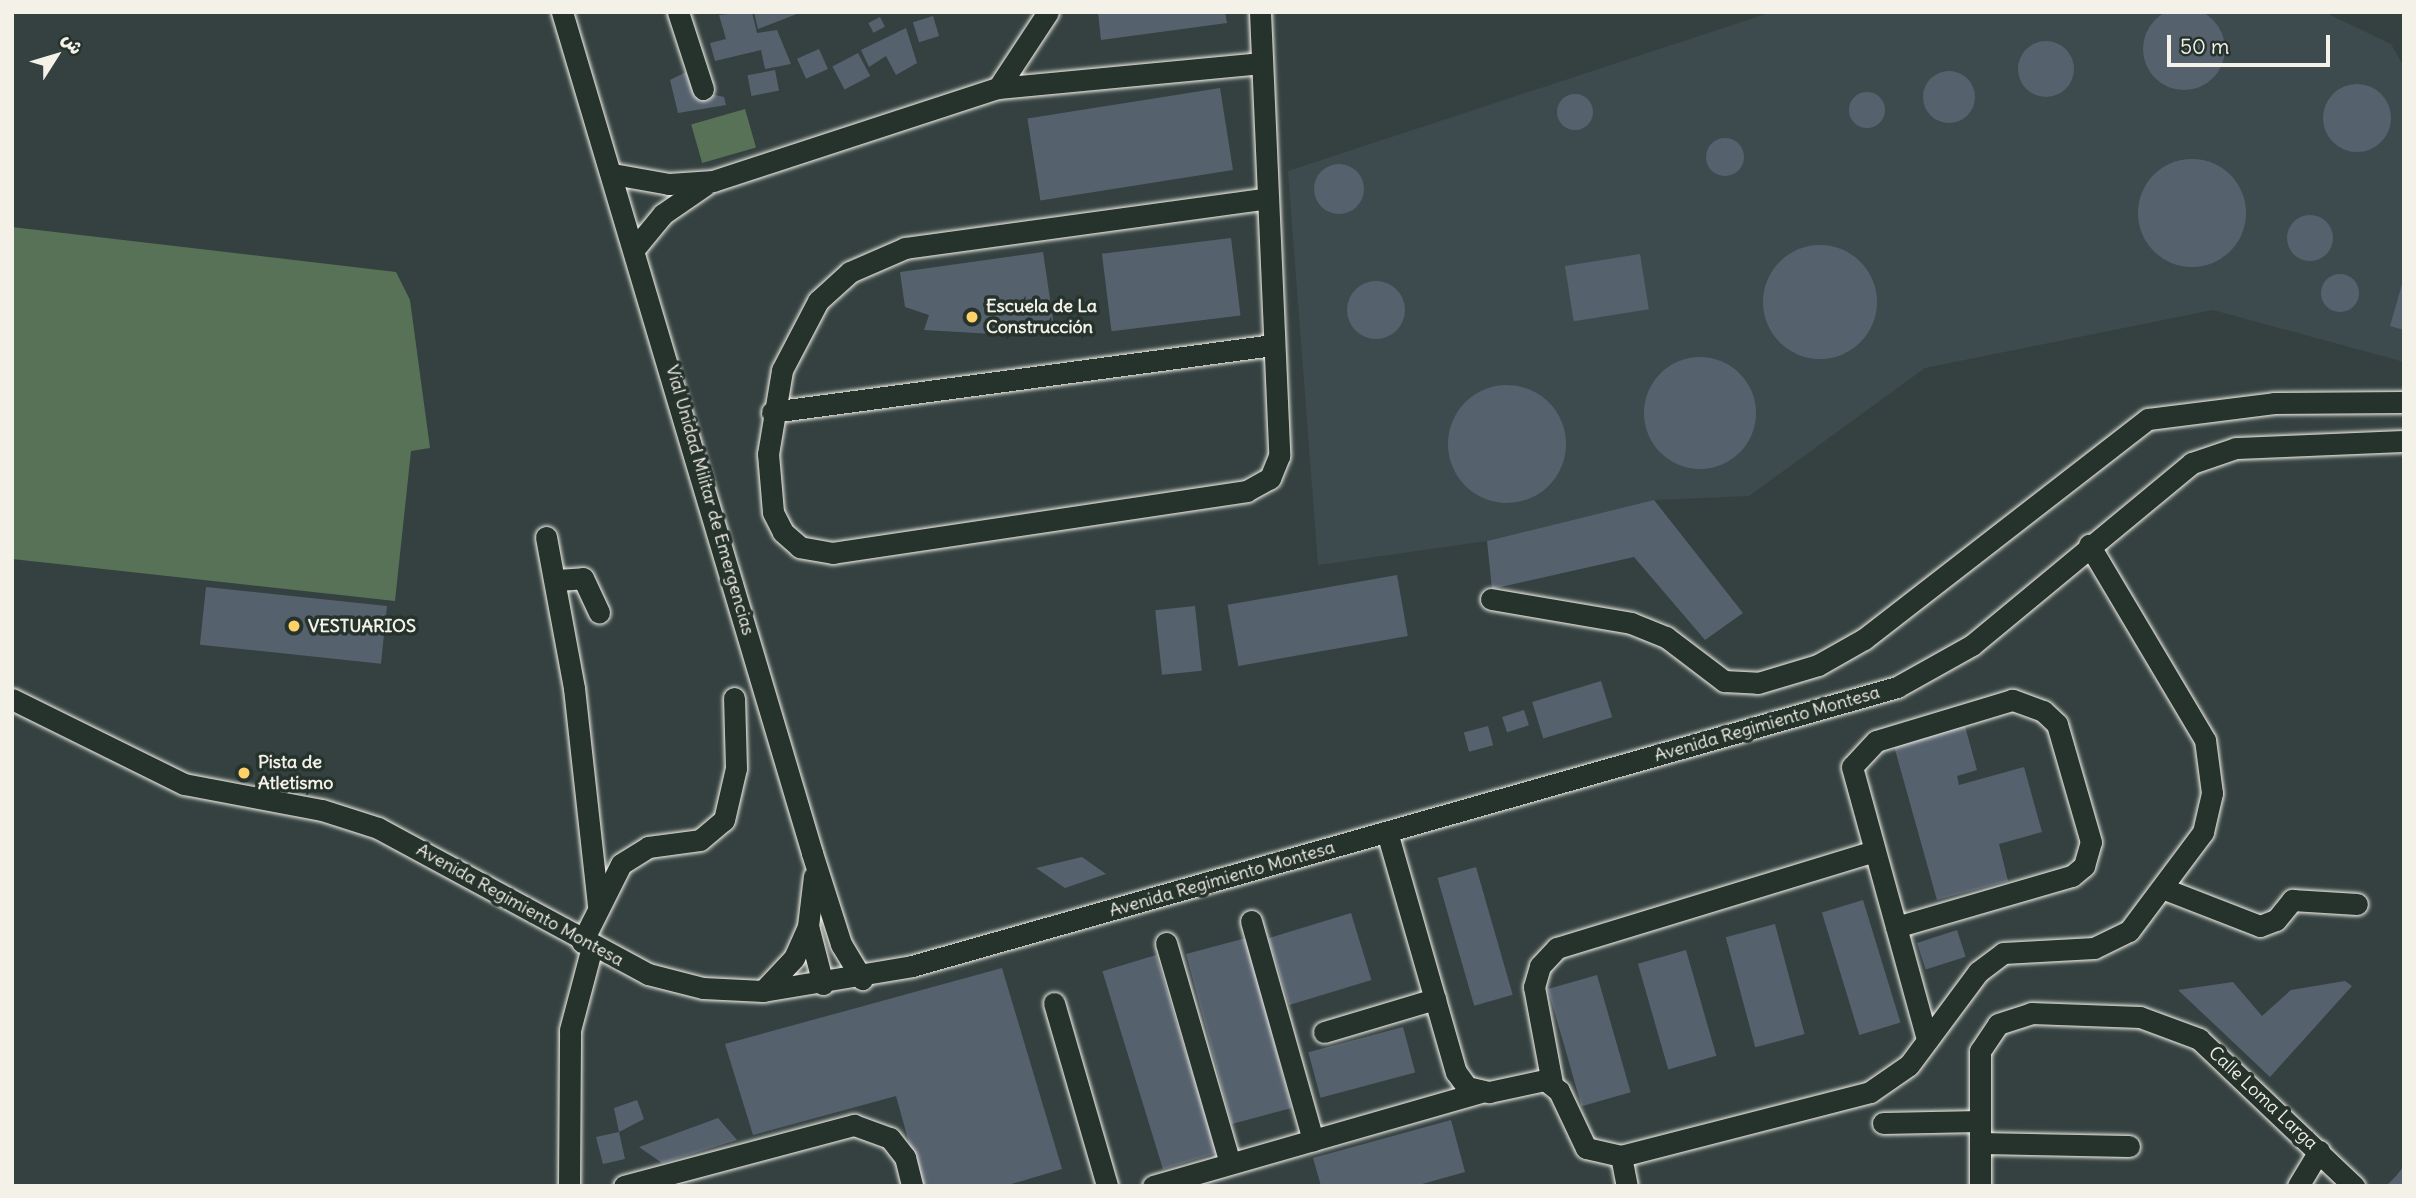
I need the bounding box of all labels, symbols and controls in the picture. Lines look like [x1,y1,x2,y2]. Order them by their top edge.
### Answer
north arrow [21,21,91,91]
scale bar [2171,21,2334,65]
text: ش [57,28,89,59]
text: 50 m [2180,33,2229,60]
place label: Escuela de La Construcción [986,296,1097,338]
marker: Escuela de La Construcción [964,309,980,325]
street label: Vial Unidad Militar de Emergencias [661,362,759,638]
place label: VESTUARIOS [308,615,416,637]
marker: VESTUARIOS [286,618,302,634]
street label: Avenida Regimiento Montesa [1652,681,1882,767]
place label: Pista de Atletismo [258,752,333,794]
marker: Pista de Atletismo [236,765,252,781]
street label: Avenida Regimiento Montesa [1107,836,1337,922]
street label: Avenida Regimiento Montesa [413,839,627,971]
street label: Calle Loma Larga [2204,1042,2322,1154]

